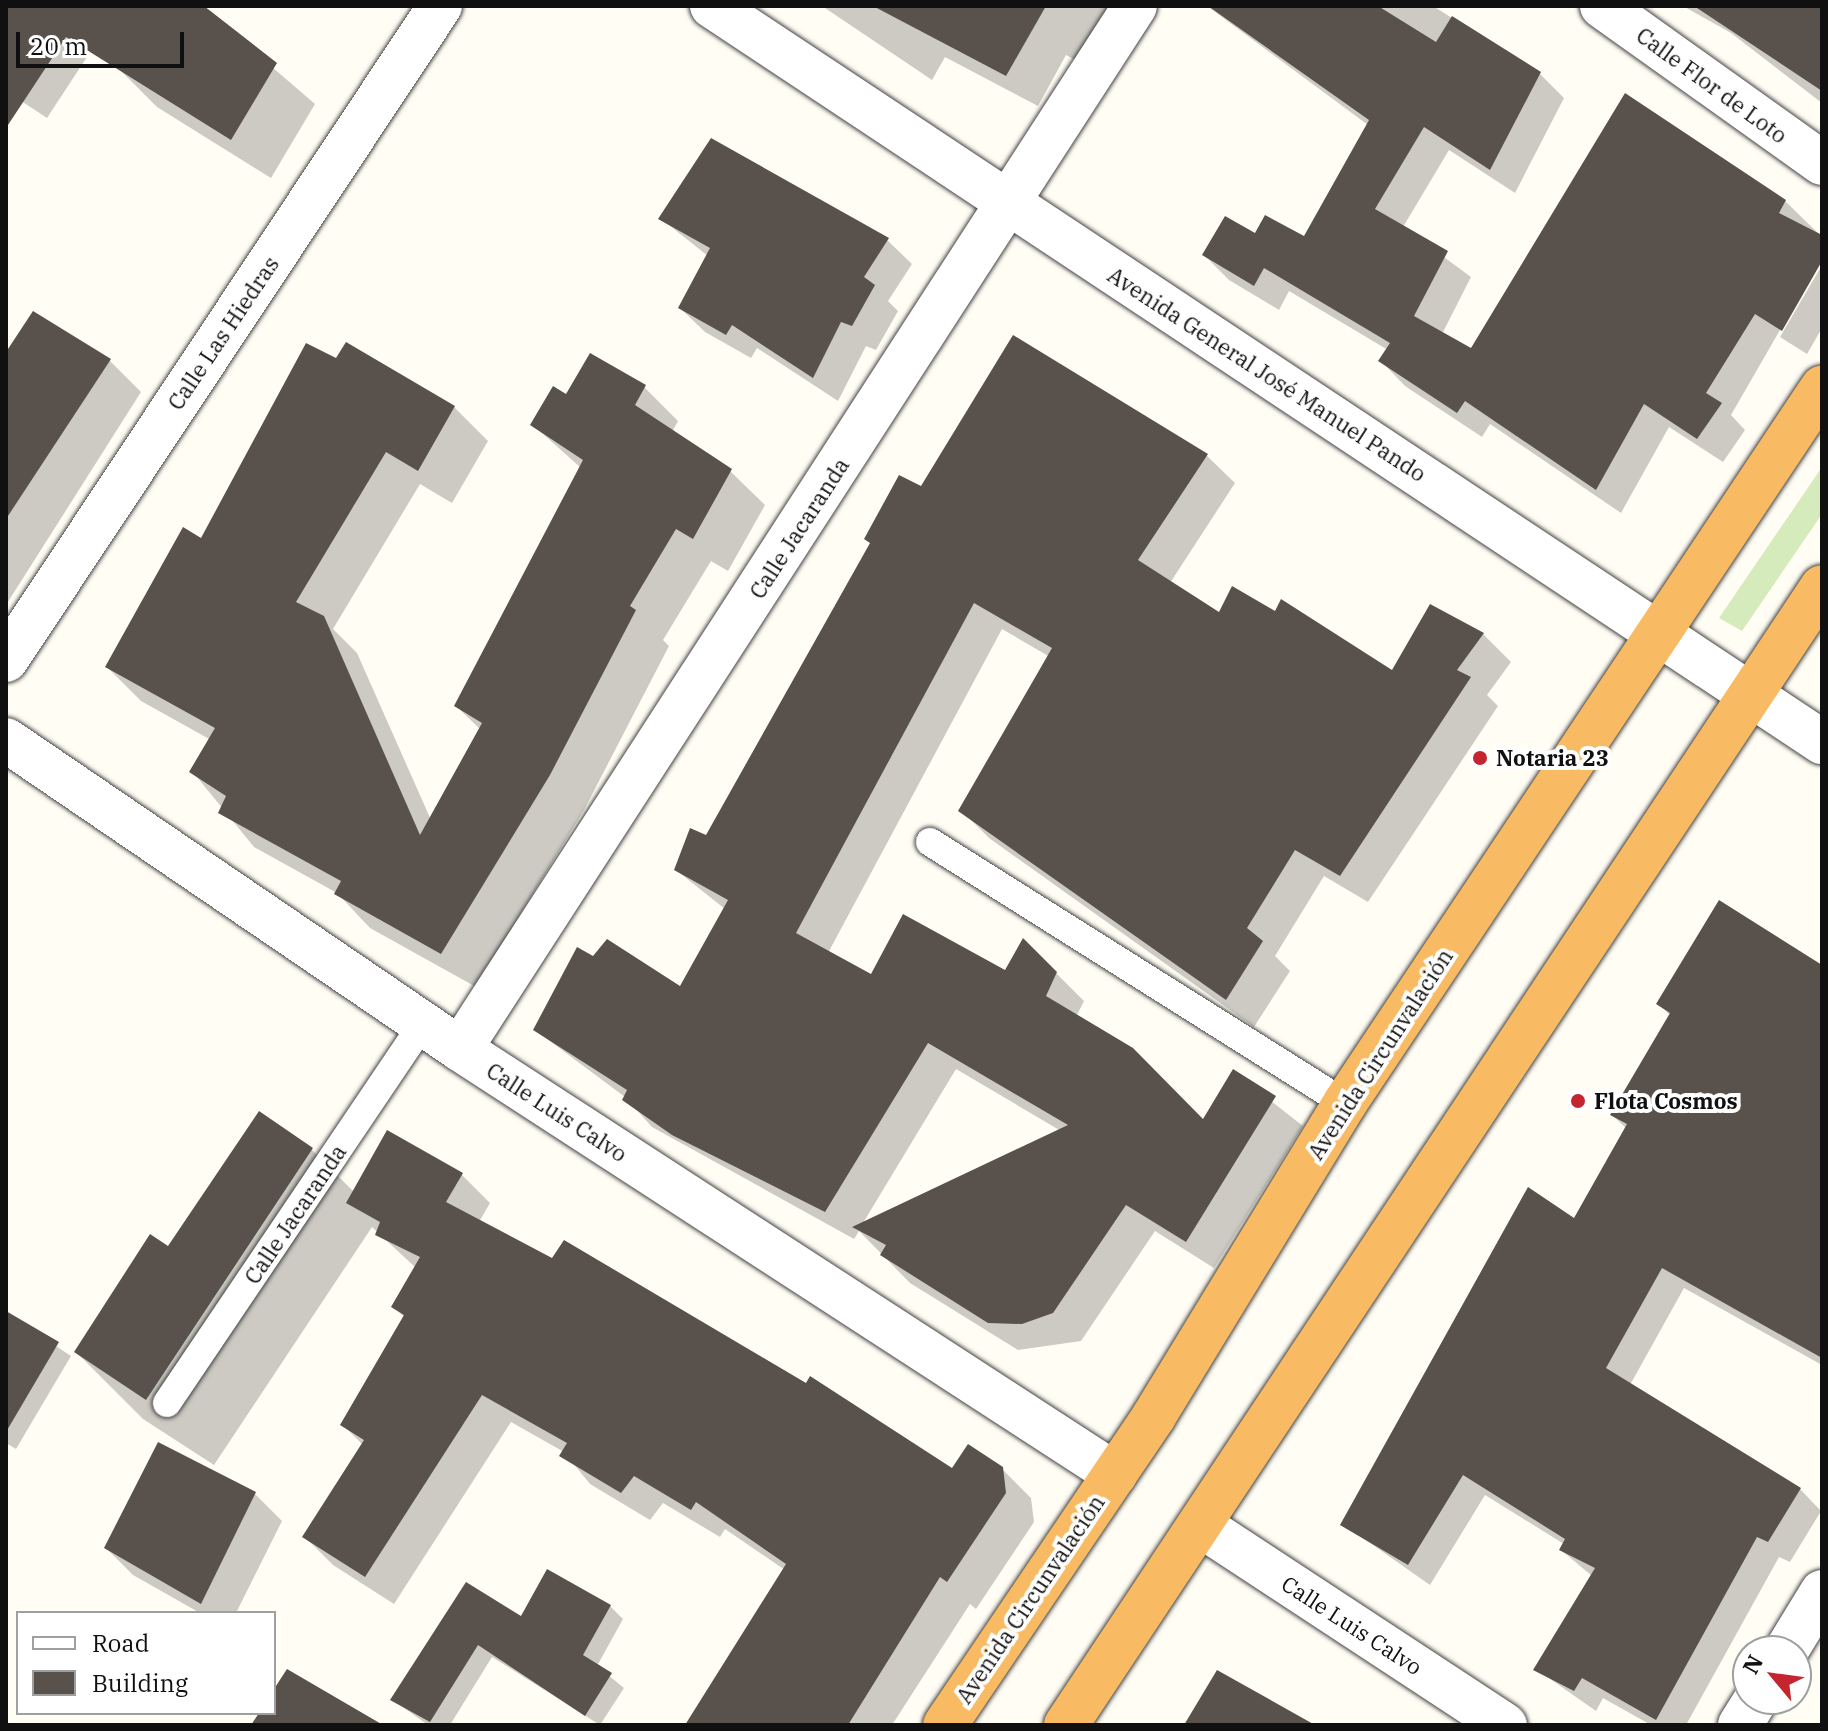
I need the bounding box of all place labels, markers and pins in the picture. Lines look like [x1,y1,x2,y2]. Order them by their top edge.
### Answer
place label: Notaria 23 [1496,745,1609,771]
marker: Notaria 23 [1471,749,1489,767]
place label: Flota Cosmos [1594,1088,1738,1114]
marker: Flota Cosmos [1569,1092,1587,1110]

